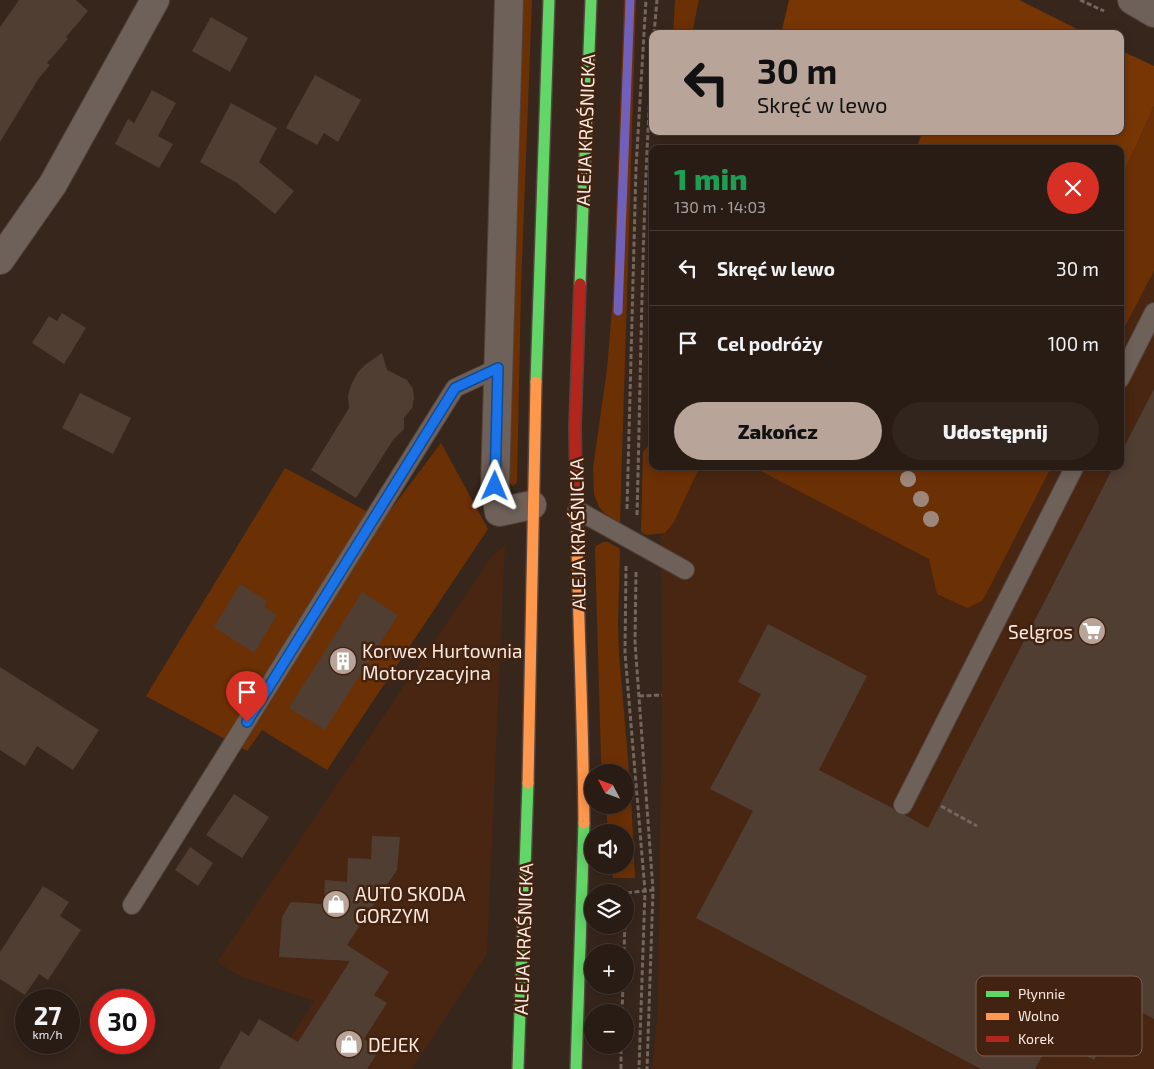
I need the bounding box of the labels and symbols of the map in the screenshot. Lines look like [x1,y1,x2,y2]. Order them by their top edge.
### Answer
street label: ALEJA KRAŚNICKA [571,53,599,206]
street label: ALEJA KRAŚNICKA [564,458,590,610]
position arrow [468,459,520,511]
supermarket icon: Selgros [1077,616,1107,646]
place label: Selgros [1008,620,1073,643]
place label: Korwex Hurtownia Motoryzacyjna [362,639,522,684]
building icon: Korwex Hurtownia Motoryzacyjna [328,646,358,676]
pin [226,671,268,722]
north arrow [584,764,634,814]
street label: ALEJA KRAŚNICKA [509,862,537,1015]
place label: AUTO SKODA GORZYM [355,882,466,927]
shop icon: AUTO SKODA GORZYM [321,889,351,919]
legend [976,976,1142,1056]
text: Płynnie [1018,985,1065,1002]
speed limit sign: 30 [90,989,155,1054]
text: Wolno [1018,1007,1059,1024]
shop icon: DEJEK [334,1029,364,1059]
text: Korek [1018,1030,1054,1047]
place label: DEJEK [368,1033,420,1056]

